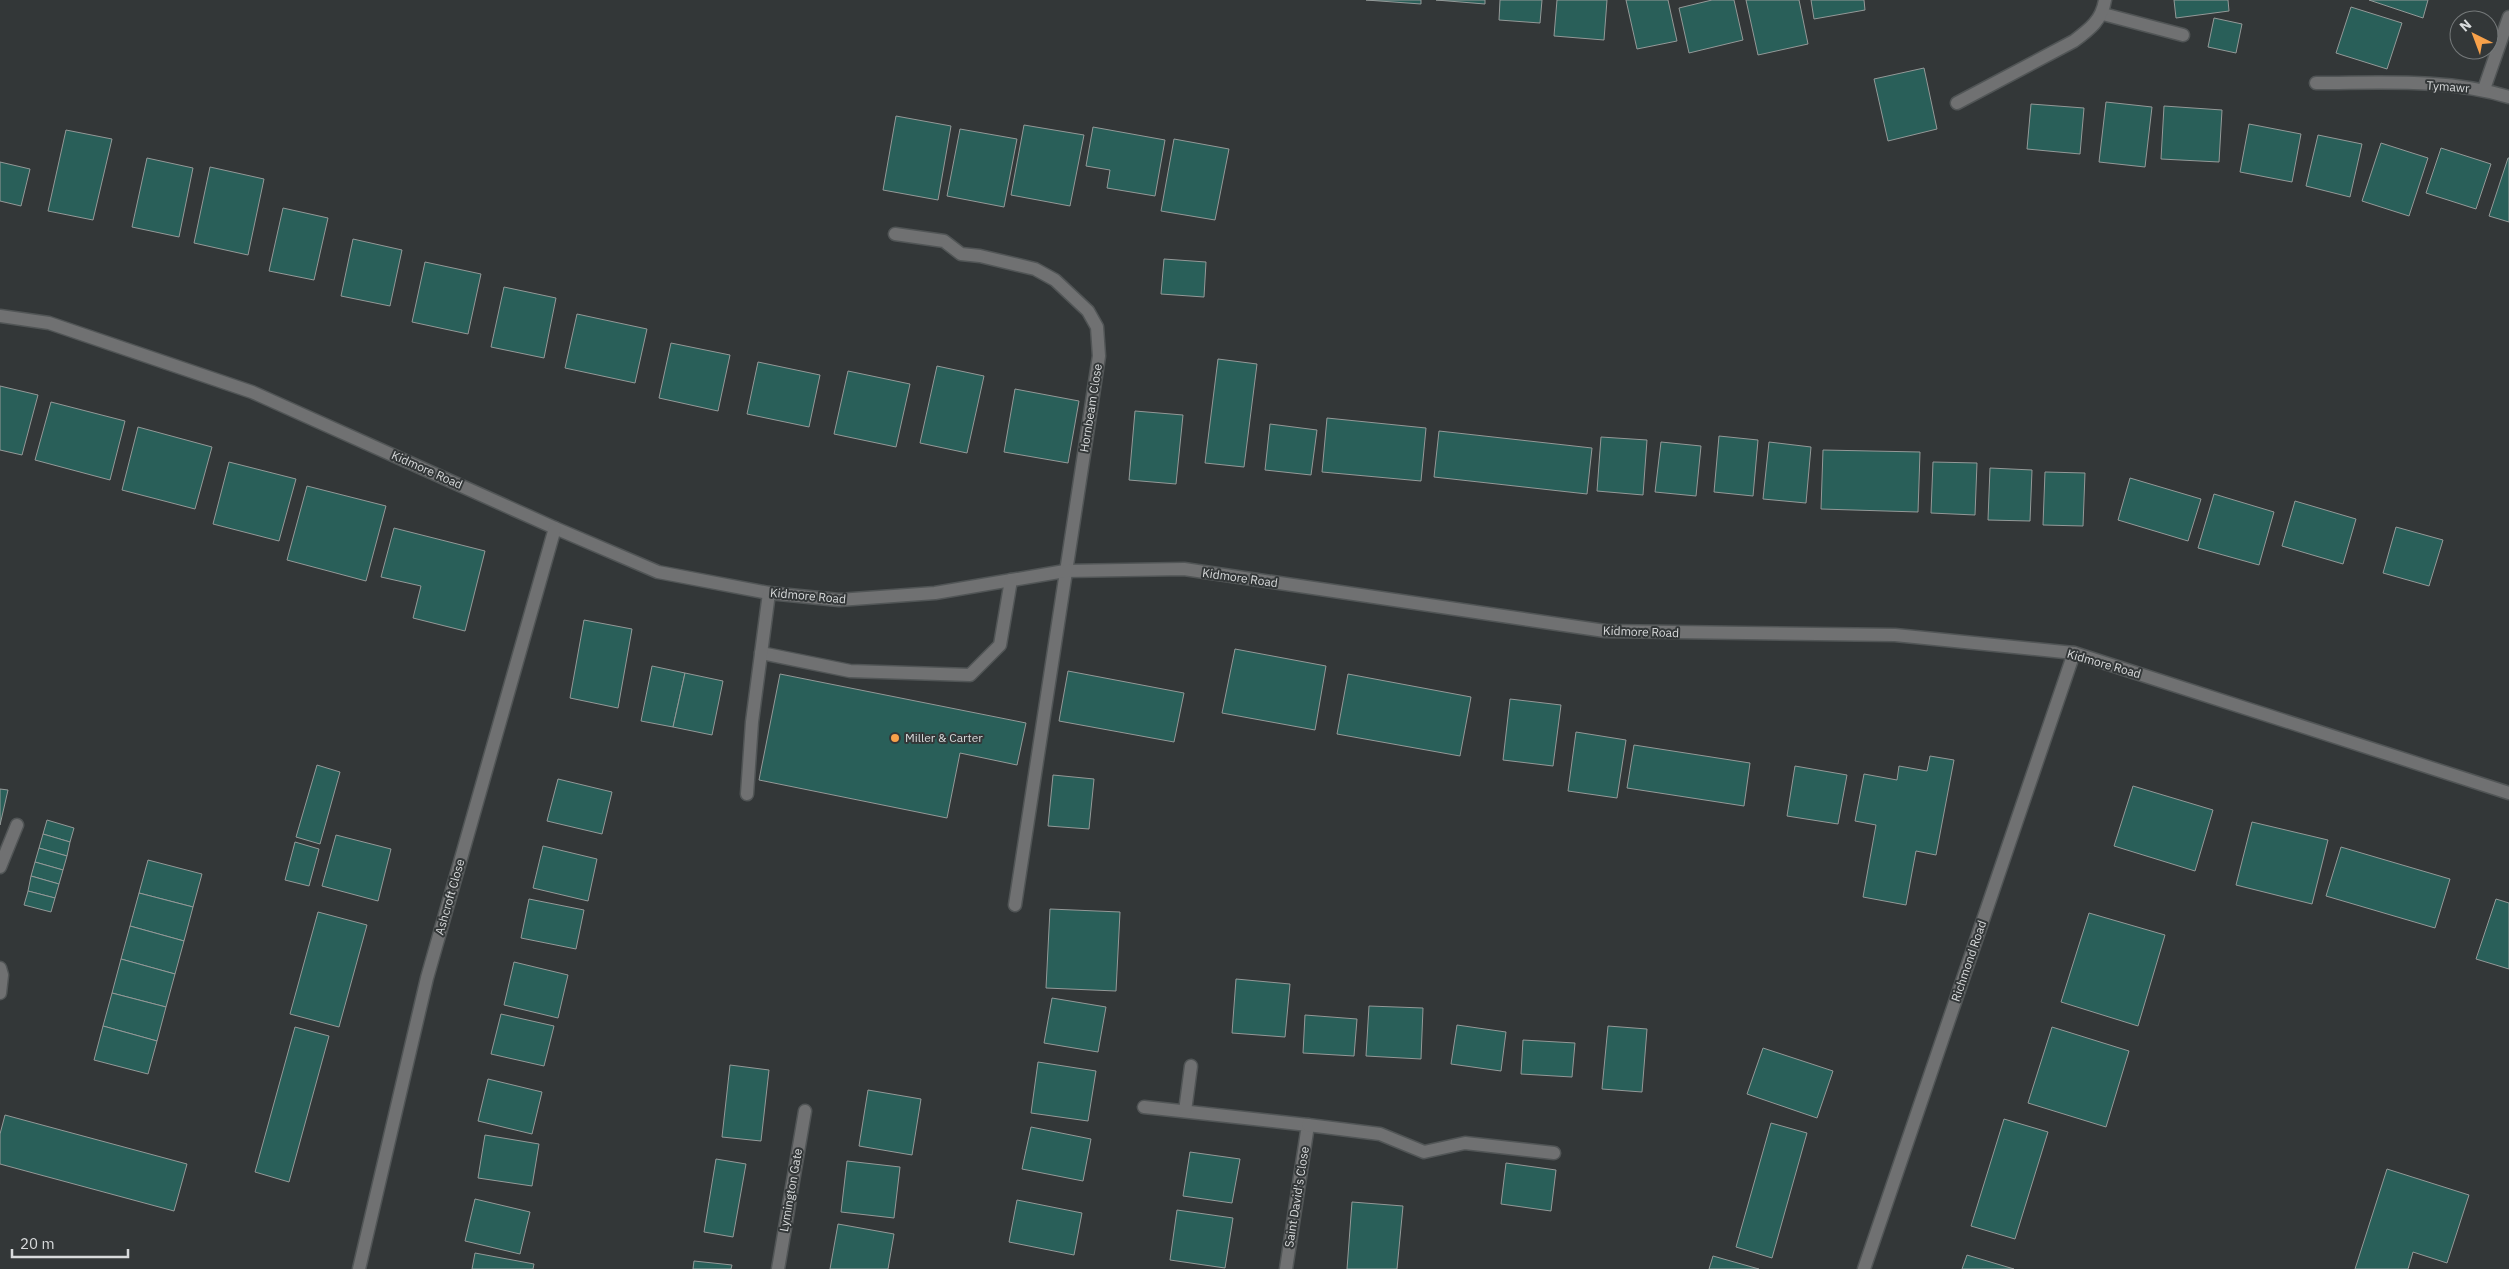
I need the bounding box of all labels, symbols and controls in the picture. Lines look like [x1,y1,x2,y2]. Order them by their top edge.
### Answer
north arrow [2449,10,2499,60]
text: N [2456,15,2475,35]
street label: Tymawr [2426,78,2471,96]
street label: Hornbeam Close [1076,362,1105,453]
street label: Kidmore Road [389,447,465,492]
street label: Kidmore Road [1201,565,1279,590]
street label: Kidmore Road [769,585,847,606]
street label: Kidmore Road [1603,623,1679,640]
street label: Kidmore Road [2065,646,2143,681]
place label: Miller & Carter [905,730,983,745]
marker: Miller & Carter [889,732,901,744]
street label: Ashcroft Close [432,857,468,937]
street label: Richmond Road [1948,918,1989,1003]
street label: Saint David's Close [1281,1145,1312,1248]
street label: Lymington Gate [776,1147,805,1233]
scale bar [12,1226,129,1258]
text: 20 m [20,1234,55,1253]

